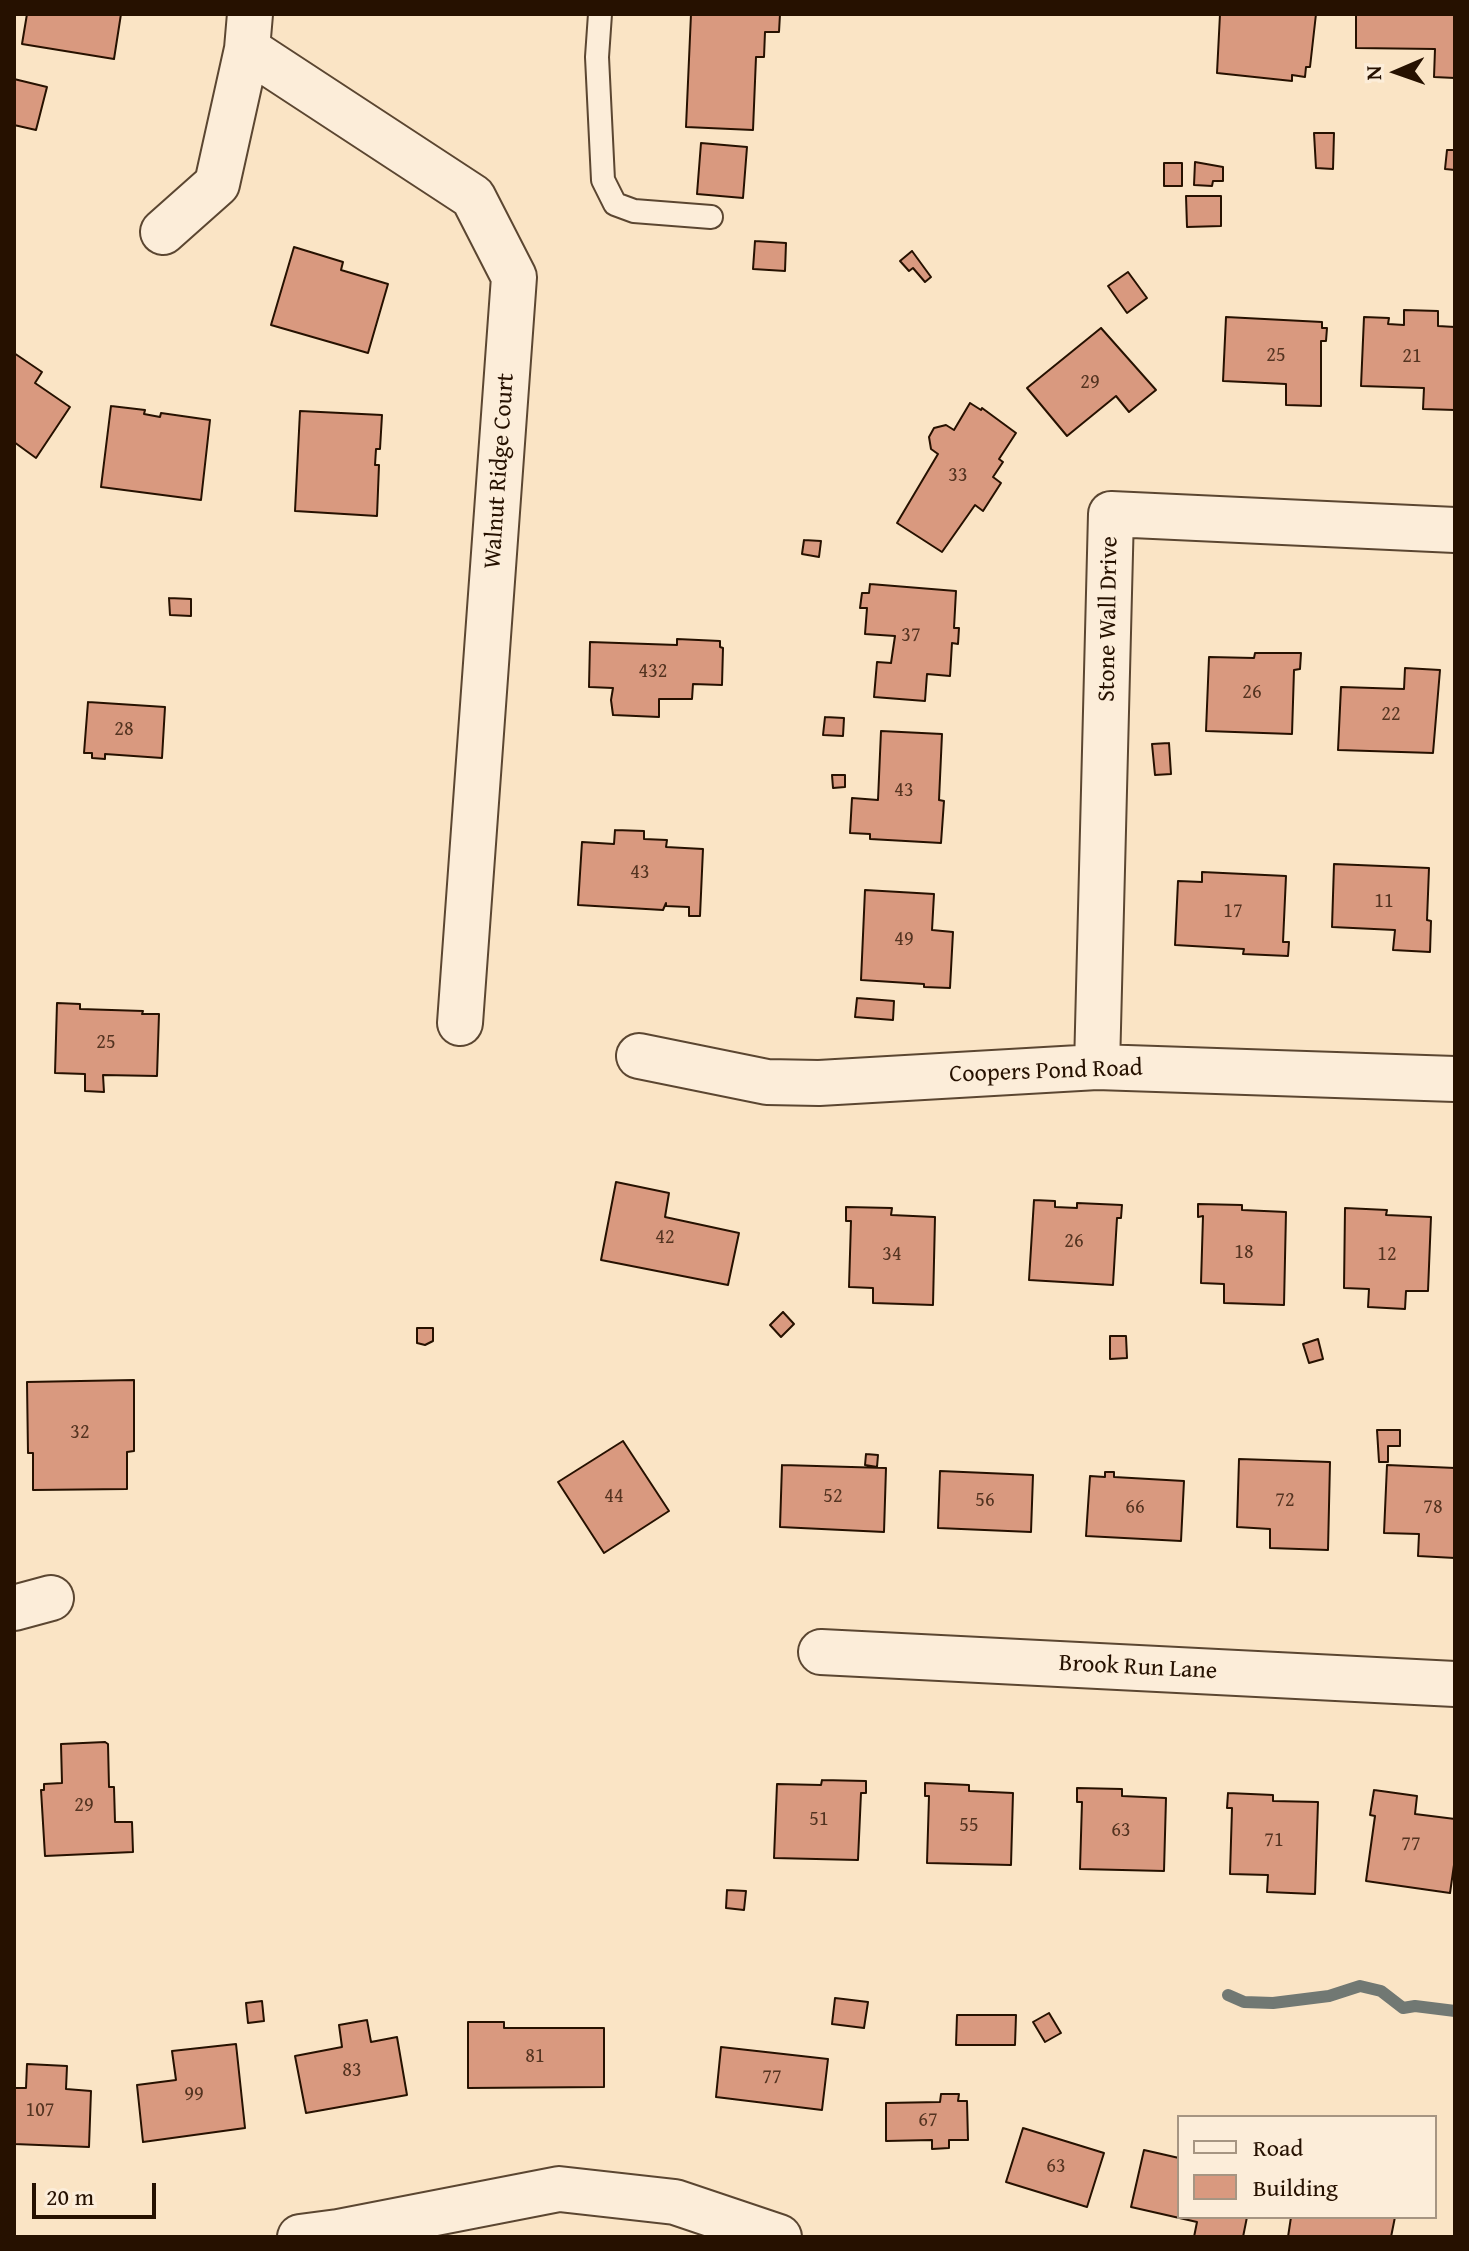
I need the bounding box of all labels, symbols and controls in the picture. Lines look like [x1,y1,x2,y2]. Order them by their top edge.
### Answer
north arrow [1357,32,1437,112]
text: N [1357,65,1389,81]
house number: 25 [1266,344,1286,368]
house number: 21 [1402,345,1422,369]
house number: 29 [1080,371,1100,395]
street label: Walnut Ridge Court [479,372,521,570]
house number: 33 [948,464,968,488]
street label: Stone Wall Drive [1093,536,1125,702]
house number: 37 [901,624,921,648]
house number: 432 [639,660,667,684]
house number: 26 [1242,681,1262,705]
house number: 22 [1381,703,1401,727]
house number: 28 [114,718,134,742]
house number: 43 [894,779,914,803]
house number: 43 [630,861,650,885]
house number: 11 [1374,890,1394,914]
house number: 17 [1223,900,1243,924]
house number: 49 [894,928,914,952]
house number: 25 [96,1031,116,1055]
street label: Coopers Pond Road [949,1054,1143,1090]
house number: 42 [655,1226,675,1250]
house number: 26 [1064,1230,1084,1254]
house number: 18 [1234,1241,1254,1265]
house number: 34 [882,1243,902,1267]
house number: 12 [1377,1243,1397,1267]
house number: 32 [70,1421,90,1445]
house number: 44 [604,1485,624,1509]
house number: 52 [823,1485,843,1509]
house number: 56 [975,1489,995,1513]
house number: 72 [1275,1489,1295,1513]
house number: 66 [1125,1496,1145,1520]
house number: 78 [1423,1496,1443,1520]
street label: Brook Run Lane [1058,1649,1218,1687]
house number: 29 [74,1794,94,1818]
house number: 51 [809,1808,829,1832]
house number: 55 [959,1814,979,1838]
house number: 63 [1111,1819,1131,1843]
house number: 71 [1264,1829,1284,1853]
house number: 77 [1401,1833,1421,1857]
house number: 81 [525,2045,545,2069]
house number: 83 [342,2059,362,2083]
house number: 77 [762,2066,782,2090]
house number: 99 [184,2083,204,2107]
house number: 107 [26,2099,54,2123]
house number: 67 [918,2109,938,2133]
legend [1177,2115,1437,2219]
text: Road [1253,2130,1303,2165]
house number: 63 [1046,2155,1066,2179]
scale bar [36,2167,160,2217]
text: Building [1253,2170,1338,2205]
text: 20 m [46,2179,94,2214]

